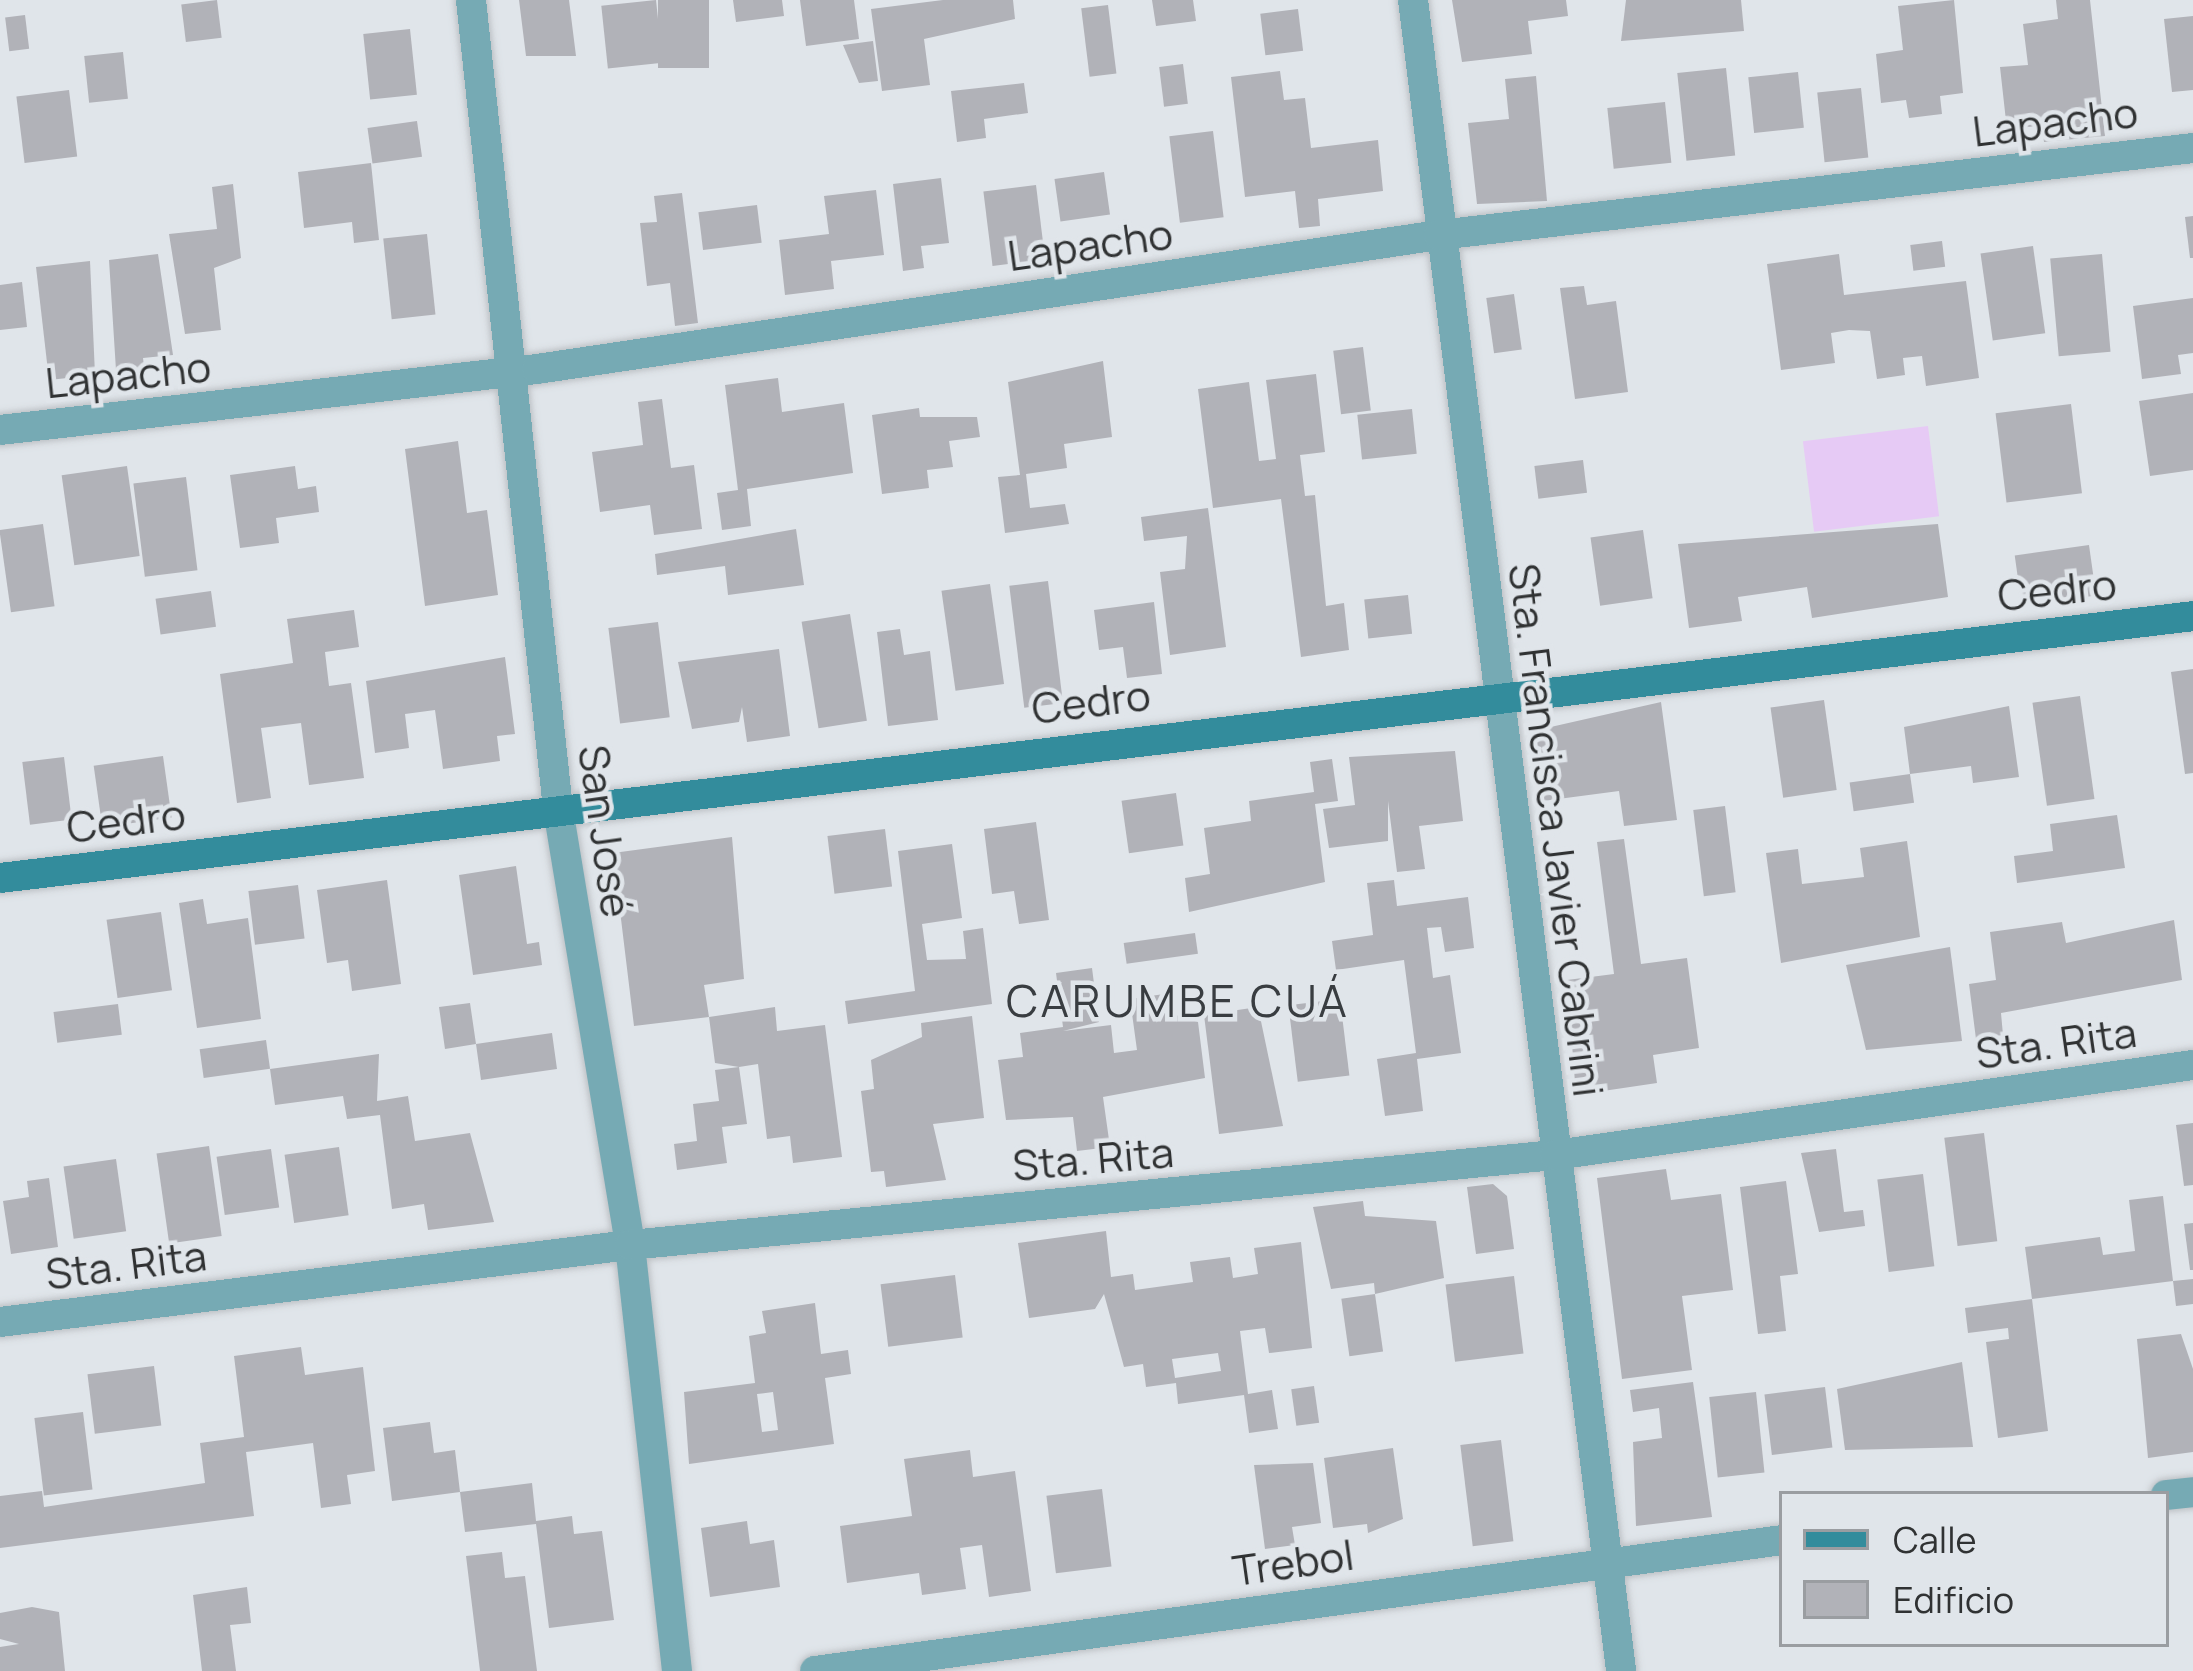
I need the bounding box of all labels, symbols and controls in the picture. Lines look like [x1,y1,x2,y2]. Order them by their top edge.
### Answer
street label: Lapacho [1970,86,2140,156]
street label: Lapacho [1004,207,1176,281]
street label: Lapacho [43,340,213,408]
street label: Cedro [1995,558,2119,620]
street label: Sta. Francisca Javier Cabrini [1499,560,1615,1100]
street label: Cedro [1029,669,1153,733]
street label: San José [569,742,643,920]
street label: Cedro [64,788,188,852]
district label: CARUMBE CUÁ [1006,974,1350,1028]
street label: Sta. Rita [1973,1006,2139,1078]
street label: Sta. Rita [1010,1126,1176,1190]
street label: Sta. Rita [43,1229,209,1299]
legend [1779,1491,2169,1647]
text: Calle [1893,1515,1977,1564]
street label: Trebol [1229,1529,1357,1595]
text: Edificio [1893,1575,2014,1624]

